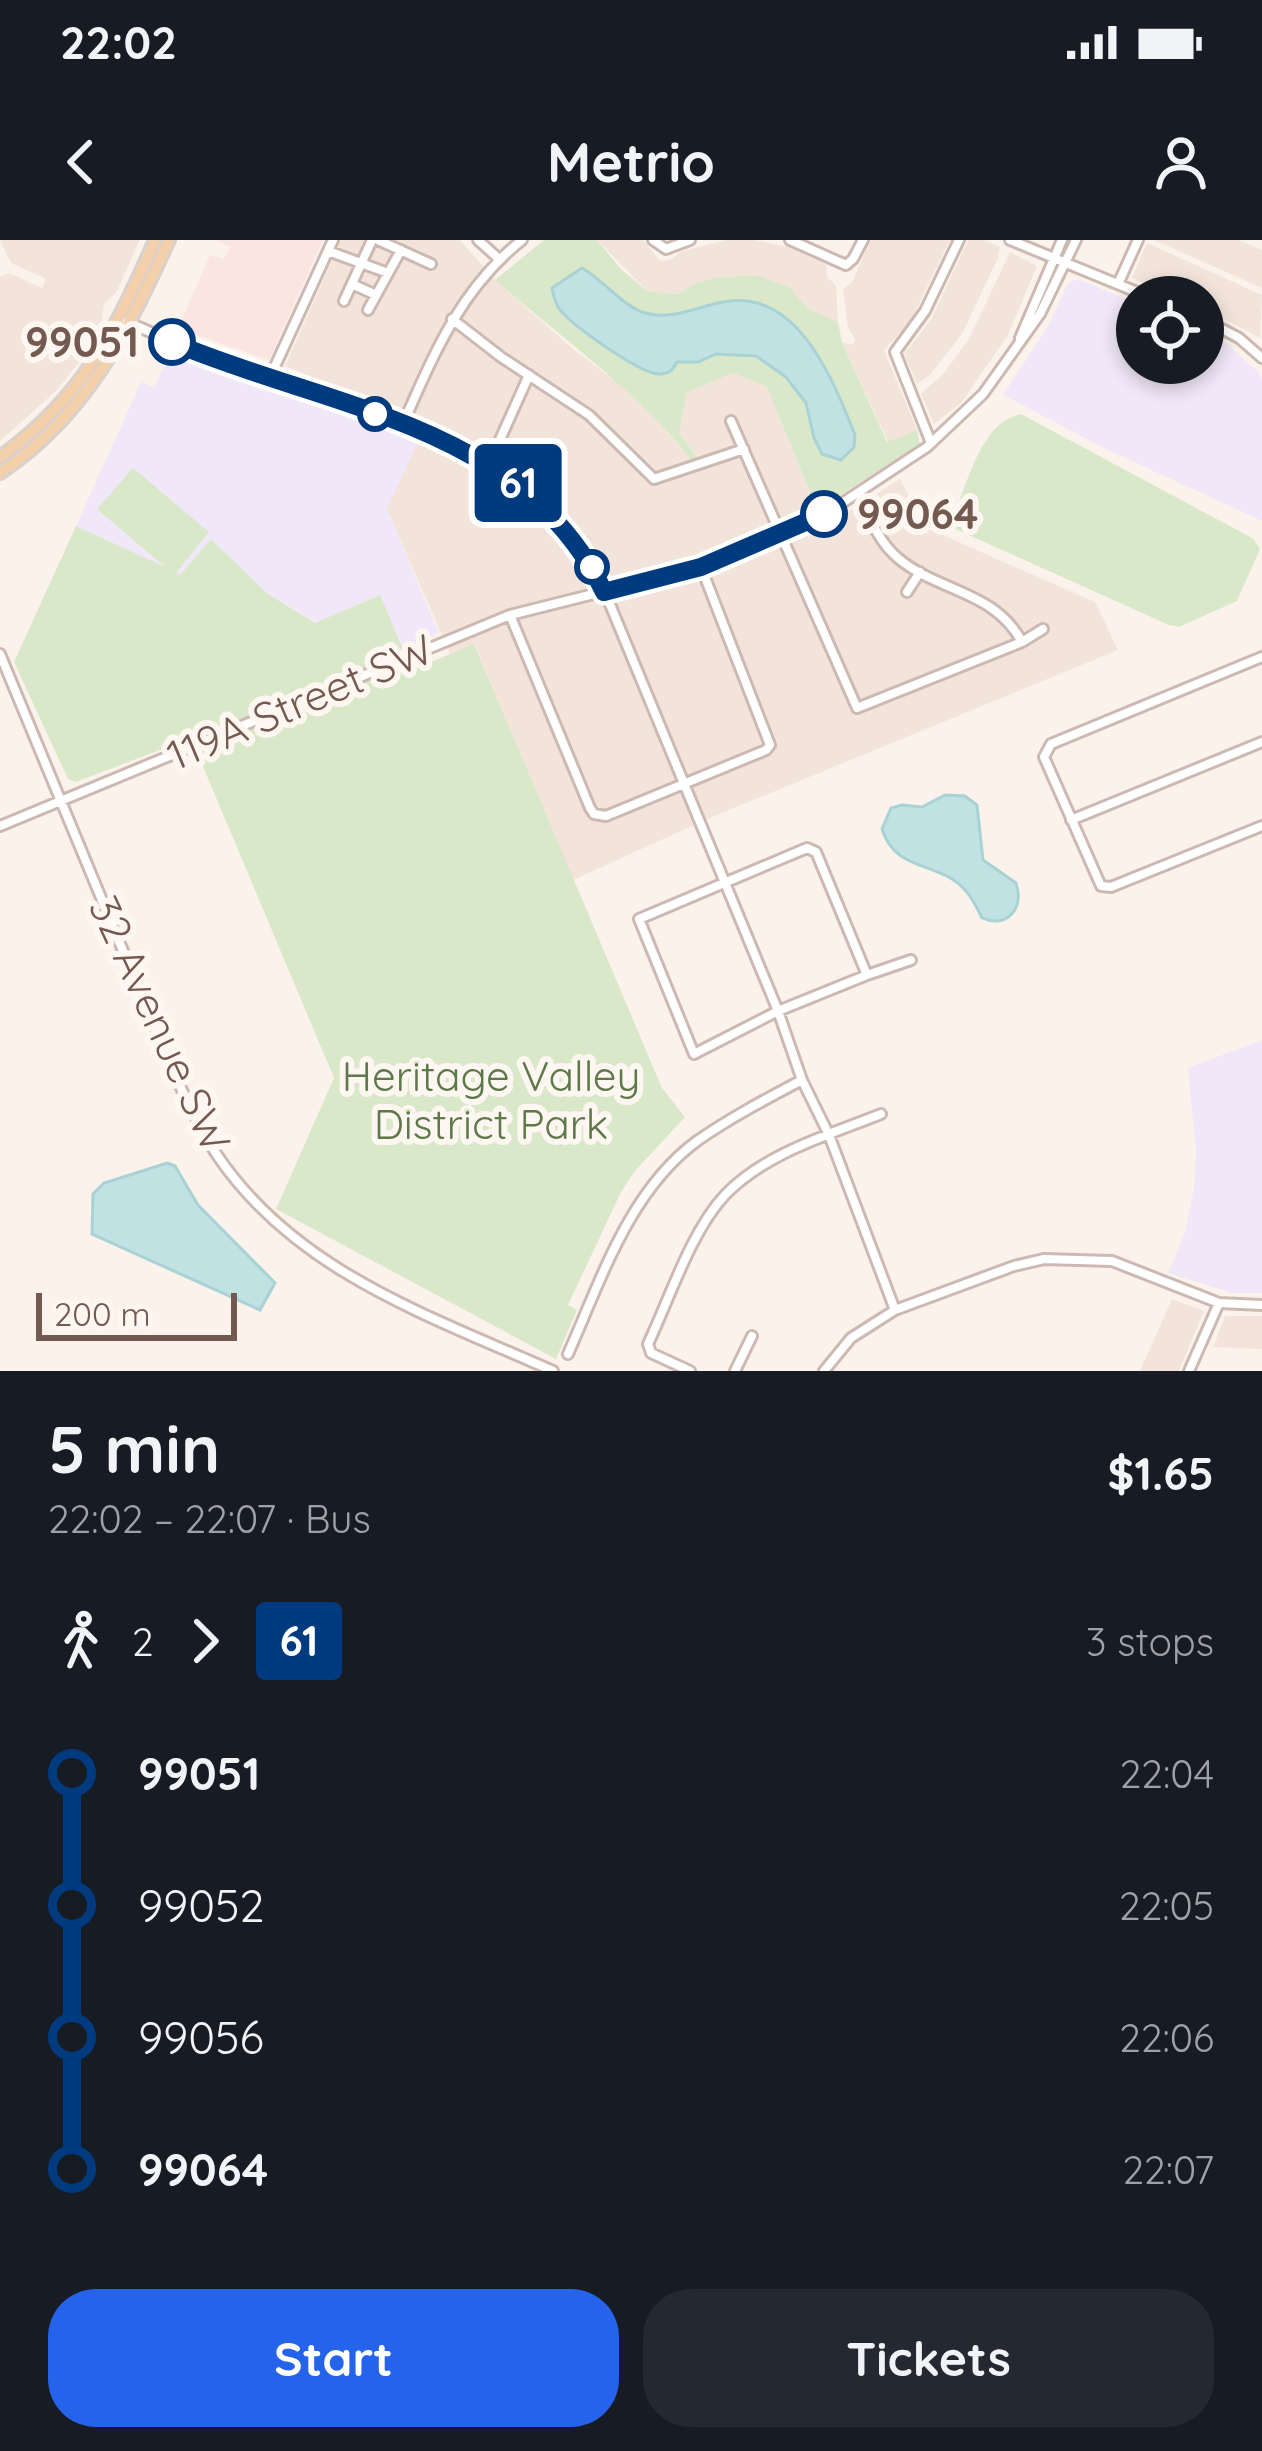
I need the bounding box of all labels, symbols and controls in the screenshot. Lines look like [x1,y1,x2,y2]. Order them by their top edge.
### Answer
text: 22:02 [60,14,177,70]
text: Metrio [547,128,715,196]
icon: back [48,129,114,195]
icon: person [1148,129,1214,195]
map controls [1116,276,1224,384]
button: locate [1116,276,1224,384]
place label: 99051 [25,315,139,368]
marker: 99051 [150,320,194,364]
unlabelled marker [359,398,391,430]
line badge: 61 [464,444,572,522]
text: 61 [499,456,537,509]
place label: 99064 [857,487,978,540]
marker: 99064 [802,492,846,536]
unlabelled marker [576,551,608,583]
street label: 119A Street SW [159,622,441,781]
street label: 32 Avenue SW [78,888,243,1160]
park label: Heritage Valley District Park [342,1049,640,1150]
scale bar [36,1287,237,1340]
text: 200 m [54,1293,151,1334]
text: 5 min [48,1407,220,1490]
text: $1.65 [1108,1445,1214,1501]
text: 22:02 – 22:07 · Bus [48,1494,371,1543]
icon: walk [48,1608,114,1674]
icon: forward [172,1608,238,1674]
text: 61 [280,1614,318,1667]
text: 2 [132,1617,154,1666]
text: 3 stops [1086,1617,1214,1666]
text: 99051 [138,1745,260,1801]
text: 22:04 [1120,1749,1214,1798]
text: 99052 [138,1877,264,1933]
text: 22:05 [1119,1881,1214,1930]
text: 99056 [138,2009,264,2065]
text: 22:06 [1119,2013,1214,2062]
text: 99064 [138,2141,268,2197]
text: 22:07 [1122,2145,1214,2194]
button: Start [48,2289,619,2427]
button: Tickets [643,2289,1214,2427]

